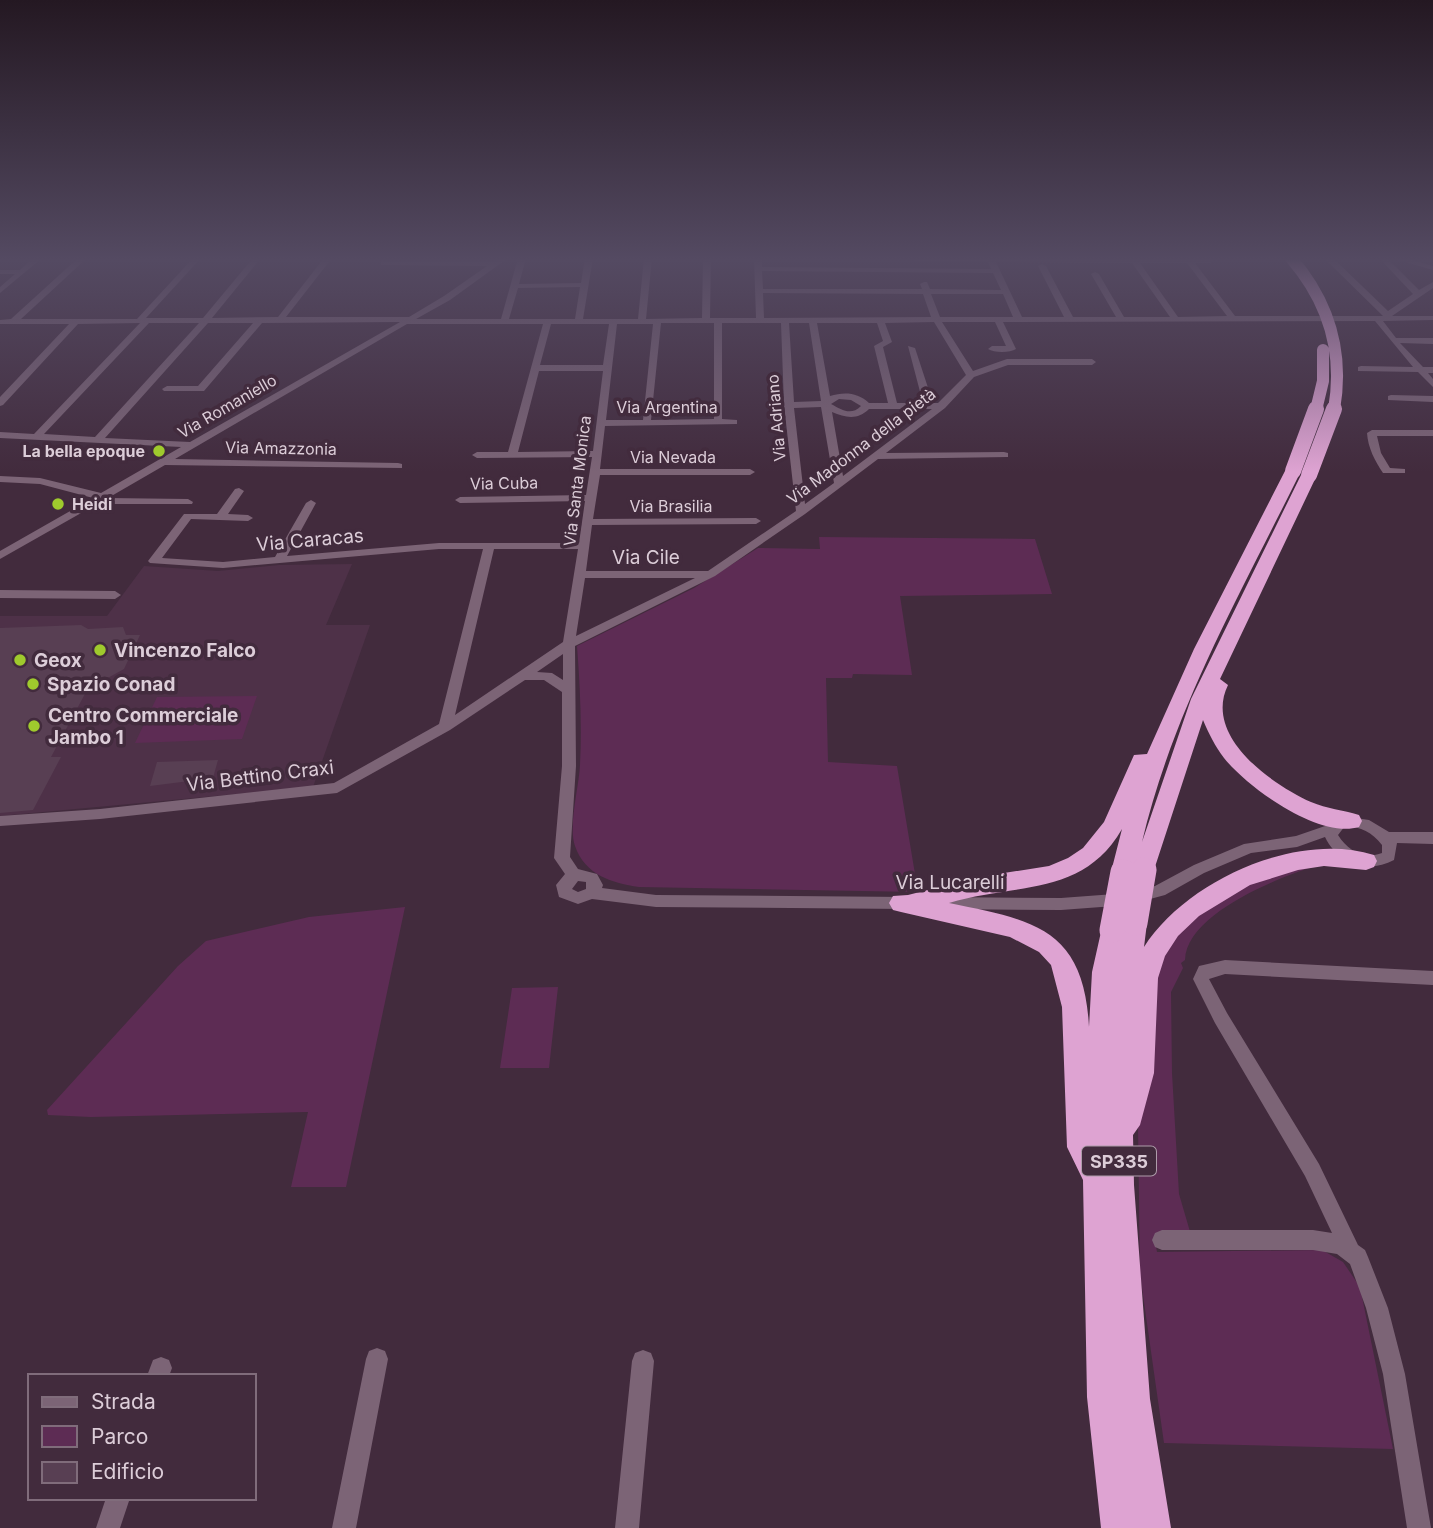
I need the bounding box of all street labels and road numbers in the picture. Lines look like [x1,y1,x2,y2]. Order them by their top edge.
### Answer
street label: Via Romaniello [174,370,280,442]
street label: Via Adriano [762,374,790,462]
street label: Via Madonna della pietà [783,383,939,509]
street label: Via Argentina [616,397,718,417]
street label: Via Santa Monica [559,414,595,548]
street label: Via Amazzonia [225,437,337,459]
street label: Via Nevada [630,447,716,467]
street label: Via Cuba [470,472,538,494]
street label: Via Brasilia [630,496,712,516]
street label: Via Caracas [255,524,365,556]
street label: Via Cile [612,546,680,569]
street label: Via Bettino Craxi [185,756,335,796]
street label: Via Lucarelli [895,871,1005,894]
road number: SP335 [1082,1146,1156,1176]

